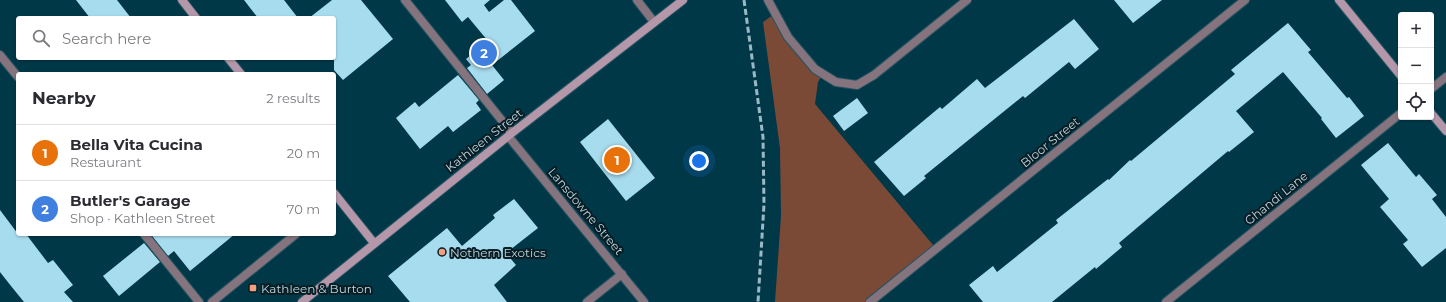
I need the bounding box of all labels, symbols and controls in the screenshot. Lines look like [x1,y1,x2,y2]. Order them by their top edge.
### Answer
map controls [1398,12,1434,120]
button: + [1398,12,1434,48]
search box [16,16,336,60]
icon: search [30,27,52,49]
text: Search here [62,29,151,48]
pin: 2 [471,38,497,68]
button: − [1398,48,1434,84]
button: locate [1398,84,1434,120]
text: Nearby [32,88,96,108]
text: 2 results [266,90,320,106]
street label: Kathleen Street [442,105,526,175]
street label: Bloor Street [1017,114,1083,170]
text: Bella Vita Cucina [70,135,203,154]
text: 1 [42,145,48,161]
text: 20 m [287,145,320,161]
pin: 1 [604,145,630,175]
your location [689,151,709,171]
text: Restaurant [70,154,141,170]
street label: Lansdowne Street [545,164,627,258]
street label: Ghandi Lane [1242,168,1310,228]
text: Butler's Garage [70,191,190,210]
text: 2 [41,201,49,217]
text: 70 m [287,201,320,217]
text: Shop · Kathleen Street [70,210,215,226]
place label: Nothern Exotics [450,245,546,260]
marker: Nothern Exotics [437,247,447,257]
place label: Kathleen & Burton [261,281,372,296]
marker: Kathleen & Burton [248,283,258,293]

